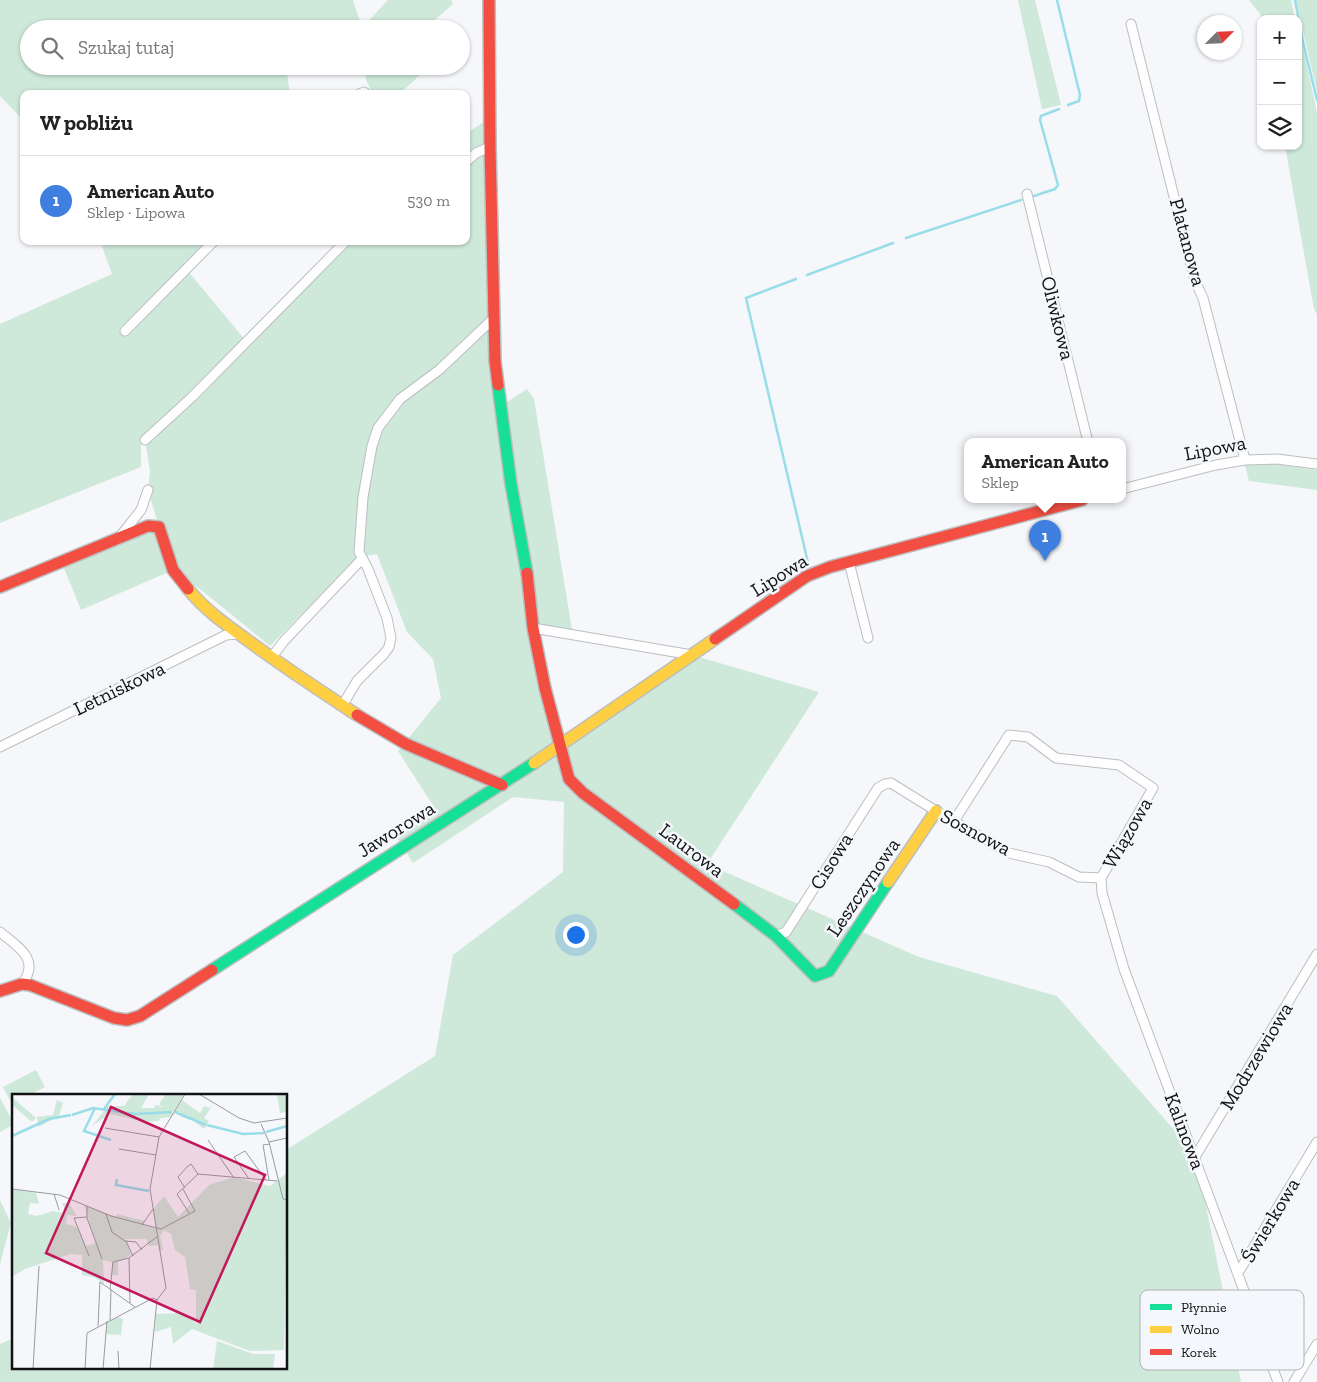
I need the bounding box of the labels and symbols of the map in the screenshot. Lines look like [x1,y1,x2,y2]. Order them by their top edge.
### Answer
north arrow [1197,15,1242,60]
street label: Platanowa [1165,195,1211,289]
street label: Oliwkowa [1036,274,1080,363]
street label: Lipowa [1182,430,1248,466]
pin: 1 [1029,520,1061,561]
street label: Lipowa [746,548,812,602]
street label: Letniskowa [69,655,169,720]
street label: Wiązowa [1097,793,1157,873]
street label: Jaworowa [353,796,439,862]
street label: Sosnowa [937,804,1016,861]
street label: Laurowa [655,818,730,882]
street label: Cisowa [804,828,858,894]
street label: Leszczynowa [821,833,905,941]
your location [563,922,589,948]
street label: Modrzewiowa [1214,998,1298,1114]
street label: Kalinowa [1159,1089,1211,1173]
inset map [12,1094,288,1370]
street label: Świerkowa [1235,1173,1305,1267]
legend [1140,1290,1304,1370]
text: Płynnie [1181,1299,1227,1316]
text: Wolno [1181,1321,1220,1338]
text: Korek [1181,1344,1217,1361]

